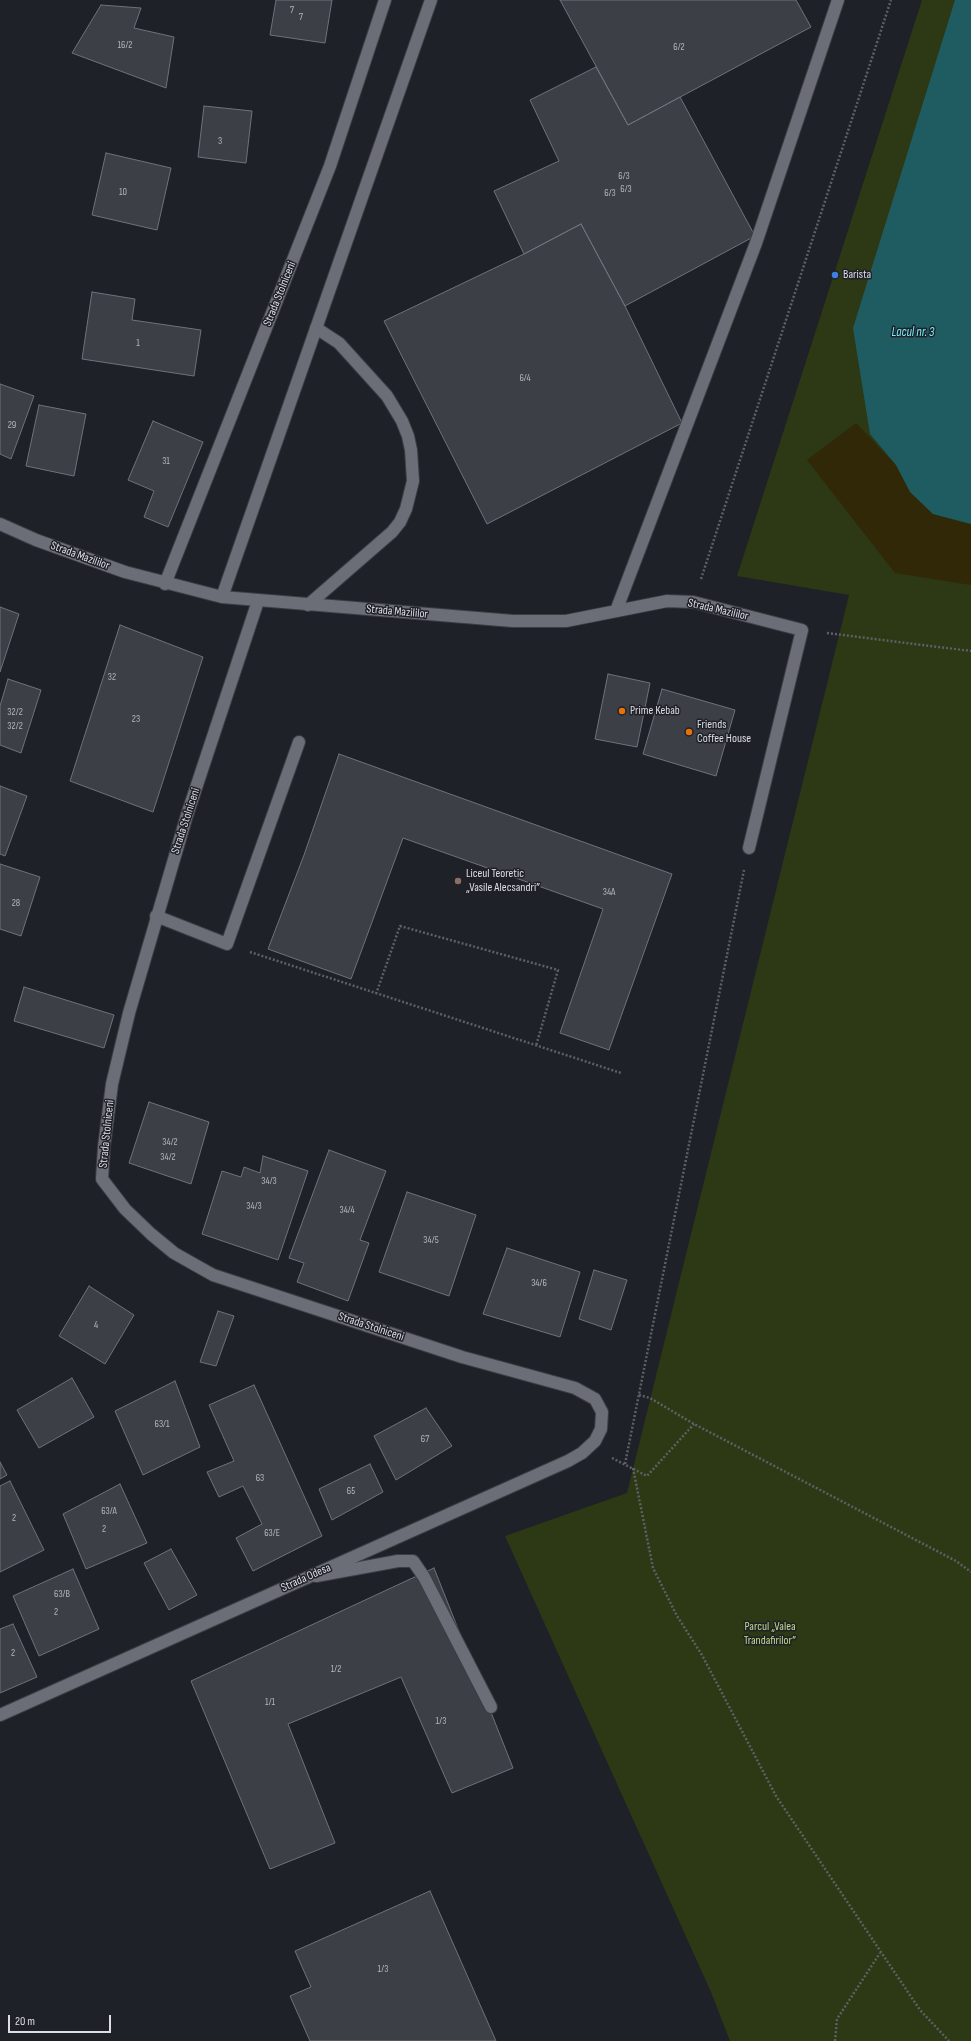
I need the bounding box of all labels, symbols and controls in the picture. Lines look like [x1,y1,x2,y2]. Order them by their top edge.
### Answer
house number: 7 [290,4,294,16]
house number: 7 [299,11,303,23]
house number: 16/2 [118,39,132,51]
house number: 6/2 [673,41,685,53]
house number: 3 [218,135,222,147]
house number: 6/3 [618,170,630,182]
house number: 6/3 [620,183,632,195]
house number: 10 [119,186,127,198]
house number: 6/3 [604,187,616,199]
street label: Strada Stolniceni [261,260,299,328]
place label: Barista [843,268,871,282]
marker: Barista [830,270,840,280]
water label: Lacul nr. 3 [892,325,934,341]
house number: 1 [136,337,140,349]
house number: 6/4 [519,372,531,384]
house number: 29 [8,419,16,431]
house number: 31 [162,455,170,467]
street label: Strada Mazililor [48,539,112,573]
street label: Strada Mazililor [686,596,750,624]
street label: Strada Mazililor [366,602,428,622]
house number: 32 [108,671,116,683]
place label: Prime Kebab [630,704,680,718]
house number: 32/2 [7,706,23,718]
marker: Prime Kebab [617,706,627,716]
house number: 23 [132,713,140,725]
place label: Friends Coffee House [697,718,751,746]
house number: 32/2 [7,720,23,732]
marker: Friends Coffee House [684,727,694,737]
street label: Strada Stolniceni [169,786,203,856]
place label: Liceul Teoretic „Vasile Alecsandri” [466,867,540,895]
marker: Liceul Teoretic „Vasile Alecsandri” [453,876,463,886]
house number: 34A [603,886,615,898]
house number: 28 [12,897,20,909]
street label: Strada Stolniceni [96,1099,118,1169]
house number: 34/2 [162,1136,178,1148]
house number: 34/2 [160,1151,176,1163]
house number: 34/3 [261,1175,277,1187]
house number: 34/3 [246,1200,262,1212]
house number: 34/4 [339,1204,355,1216]
house number: 34/5 [423,1234,439,1246]
house number: 34/6 [531,1277,547,1289]
street label: Strada Stolniceni [336,1310,406,1344]
house number: 4 [94,1319,98,1331]
house number: 63/1 [155,1418,169,1430]
house number: 67 [421,1433,429,1445]
house number: 63 [256,1472,264,1484]
house number: 65 [347,1485,355,1497]
house number: 63/A [101,1505,117,1517]
house number: 2 [12,1512,16,1524]
house number: 2 [102,1523,106,1535]
house number: 63/E [264,1527,280,1539]
street label: Strada Odesa [279,1561,333,1595]
house number: 63/B [54,1588,70,1600]
house number: 2 [54,1606,58,1618]
park label: Parcul „Valea Trandafirilor” [744,1620,796,1648]
house number: 2 [11,1647,15,1659]
house number: 1/2 [331,1663,341,1675]
house number: 1/1 [265,1696,275,1708]
house number: 1/3 [436,1715,446,1727]
house number: 1/3 [378,1963,388,1975]
scale bar [10,2007,113,2033]
text: 20 m [15,2014,35,2029]

